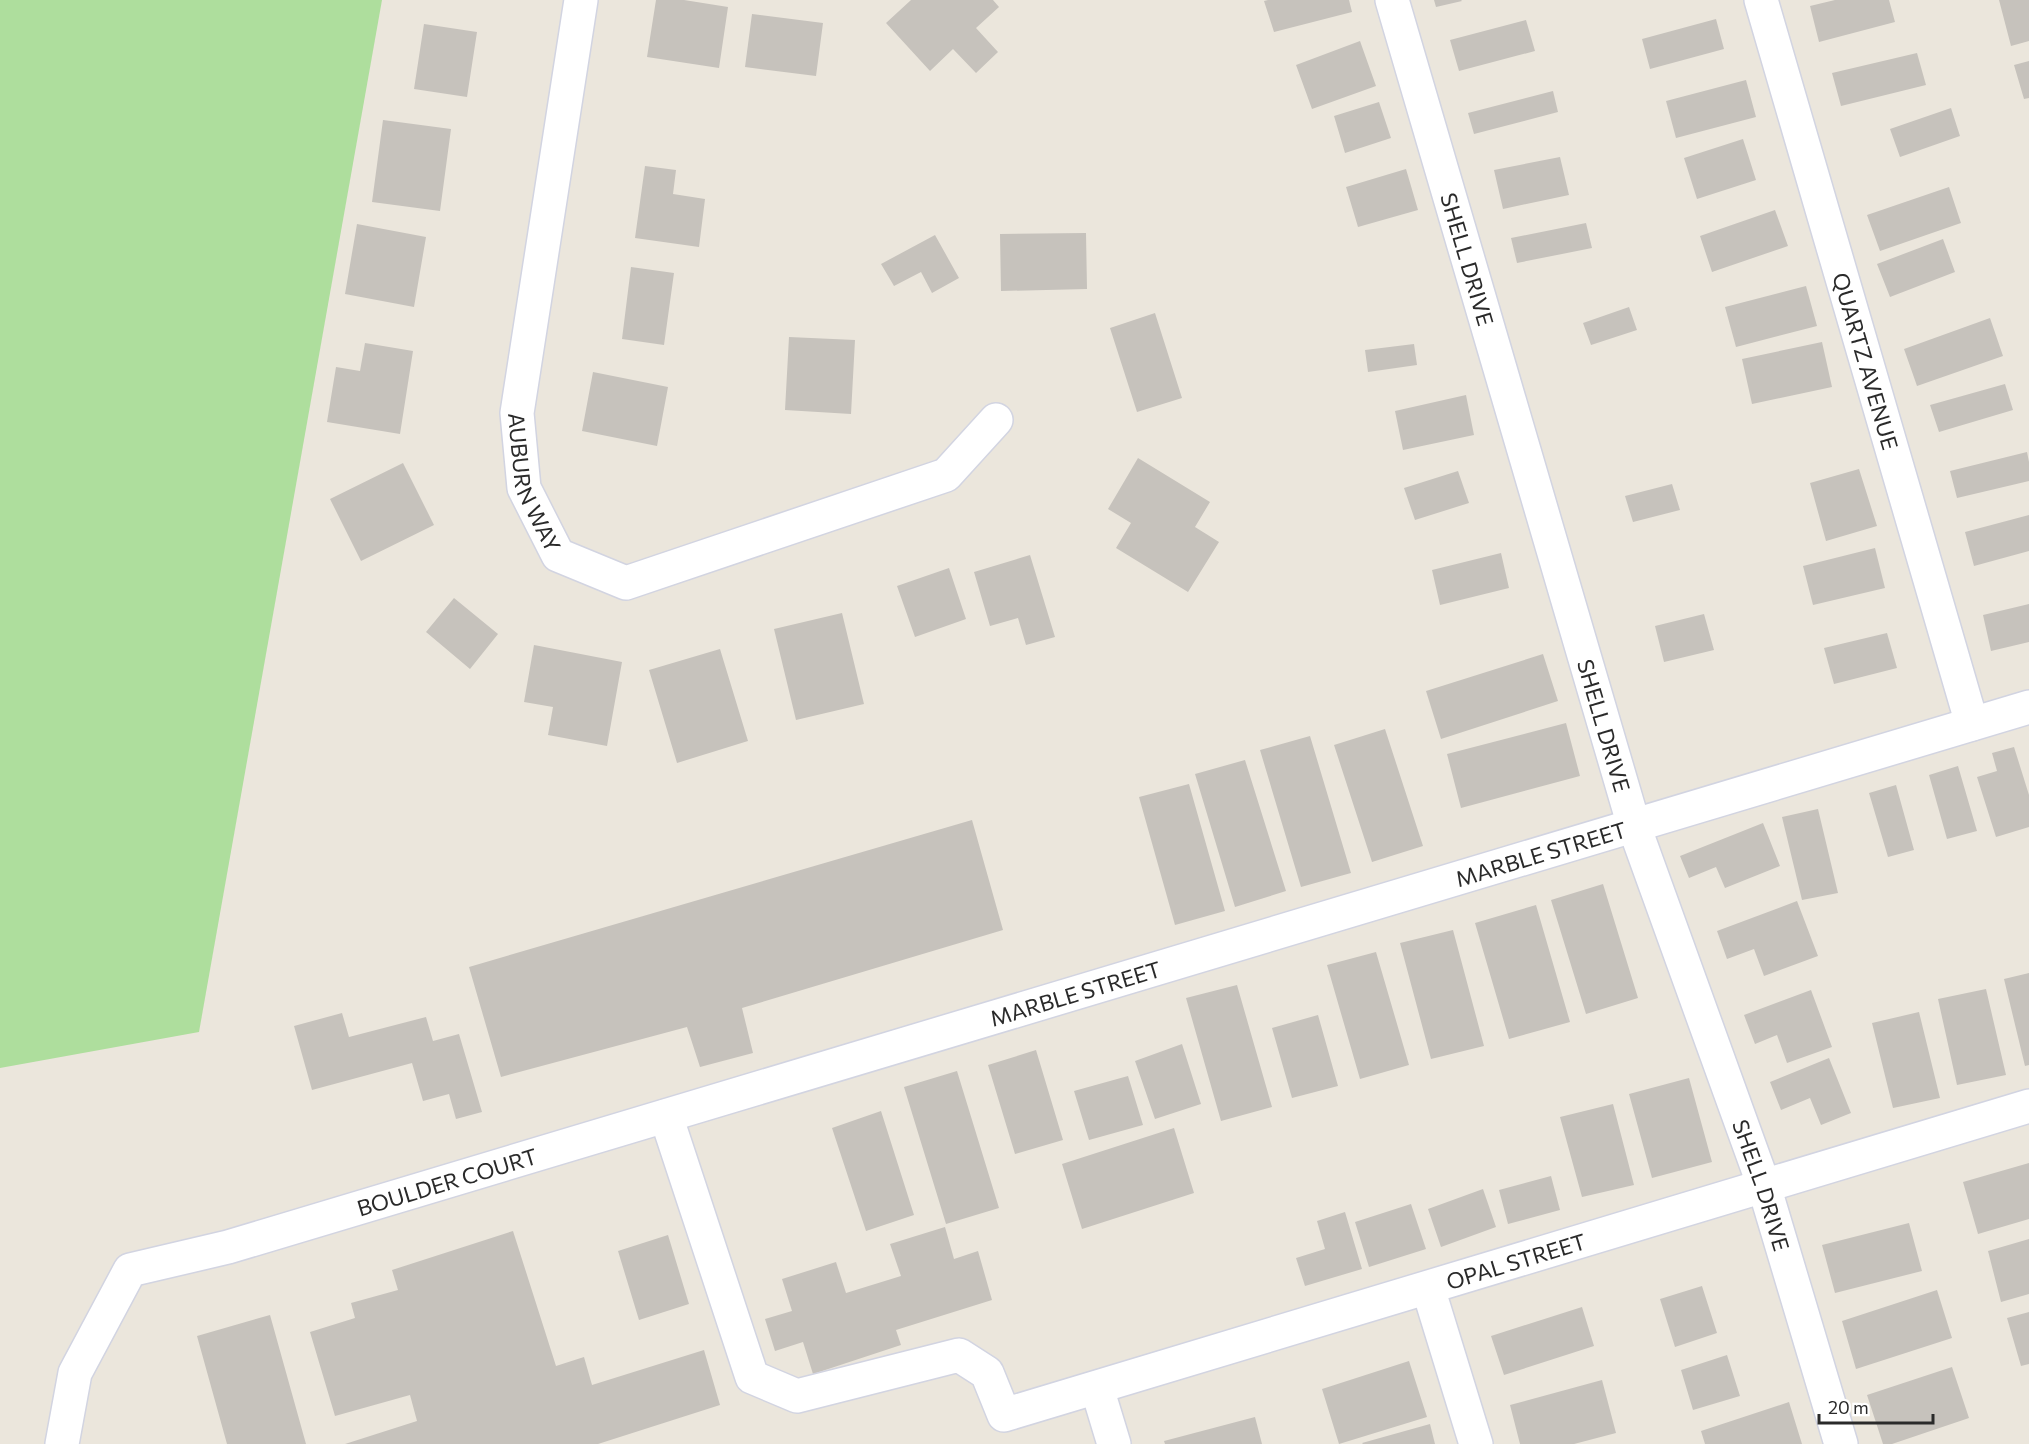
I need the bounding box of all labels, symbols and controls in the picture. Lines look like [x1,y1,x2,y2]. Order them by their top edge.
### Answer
street label: SHELL DRIVE [1436,189,1500,329]
street label: QUARTZ AVENUE [1828,269,1905,453]
street label: AUBURN WAY [504,411,567,556]
street label: SHELL DRIVE [1572,656,1637,795]
street label: MARBLE STREET [1452,815,1629,892]
street label: MARBLE STREET [987,955,1164,1031]
street label: SHELL DRIVE [1728,1116,1796,1254]
street label: BOULDER COURT [353,1142,540,1221]
street label: OPAL STREET [1443,1227,1589,1294]
scale bar [1819,1387,1933,1425]
text: 20 m [1828,1396,1869,1418]

